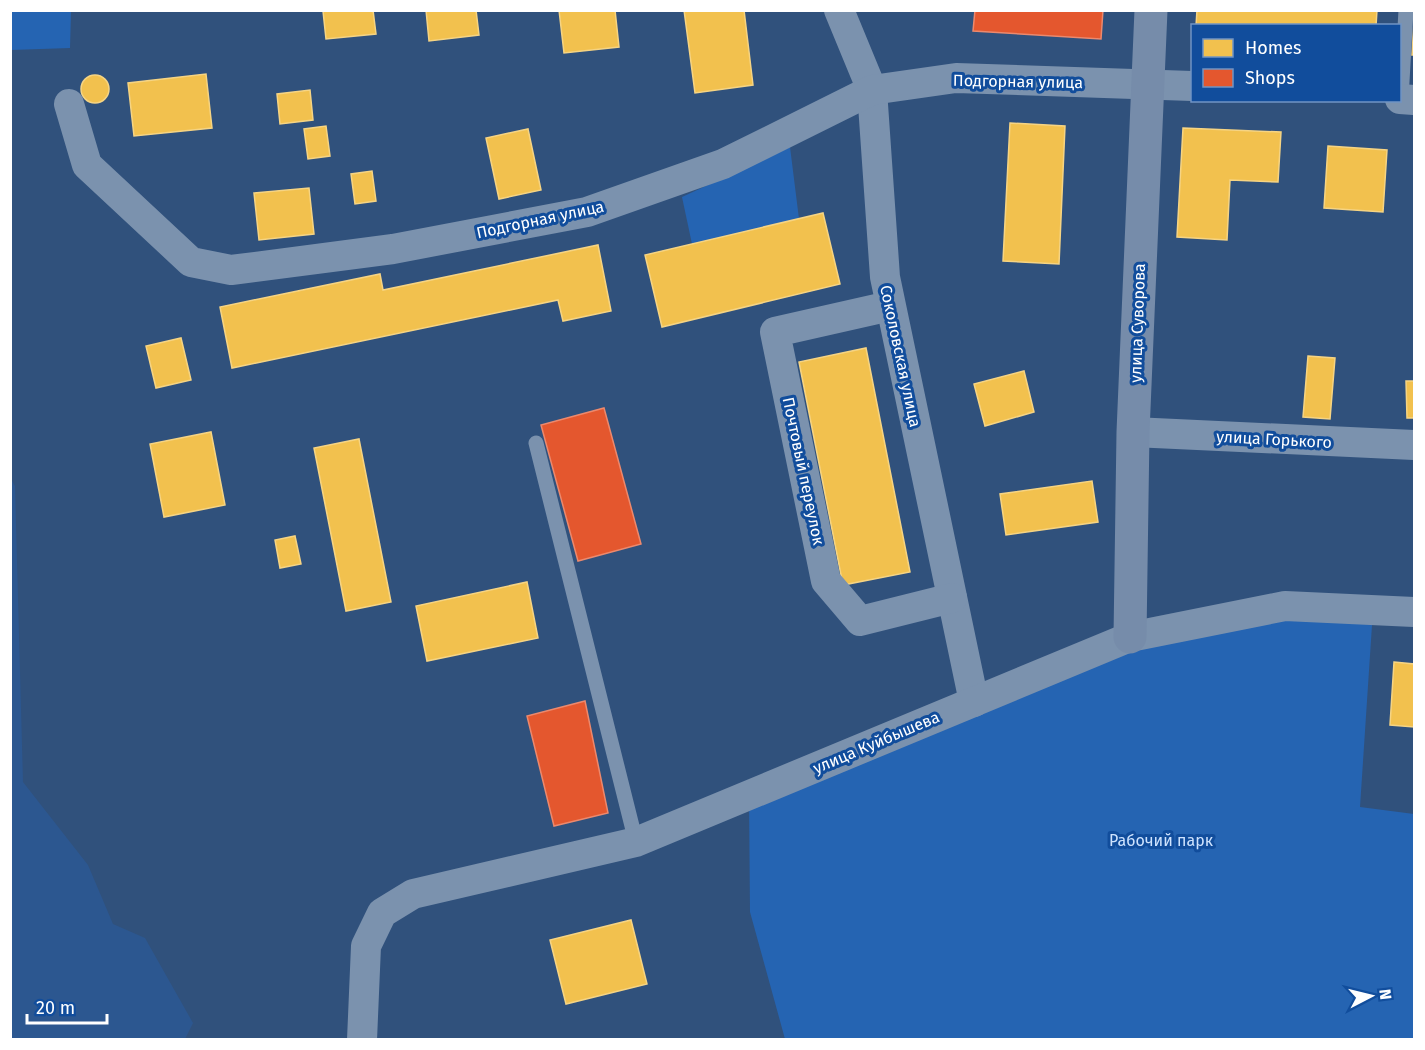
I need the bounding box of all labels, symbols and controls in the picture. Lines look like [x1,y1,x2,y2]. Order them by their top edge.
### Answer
legend [1191,24,1401,102]
text: Homes [1245,37,1301,59]
text: Shops [1245,67,1295,89]
street label: Подгорная улица [953,71,1083,92]
street label: Подгорная улица [475,197,606,242]
street label: улица Суворова [1126,263,1149,383]
street label: Соколовская улица [876,283,925,429]
street label: Почтовый переулок [779,395,829,547]
street label: улица Горького [1216,427,1332,452]
street label: улица Куйбышева [810,707,942,778]
park label: Рабочий парк [1109,831,1214,850]
north arrow [1341,966,1401,1026]
scale bar [27,987,106,1025]
text: N [1375,988,1395,1001]
text: 20 m [36,997,75,1019]

